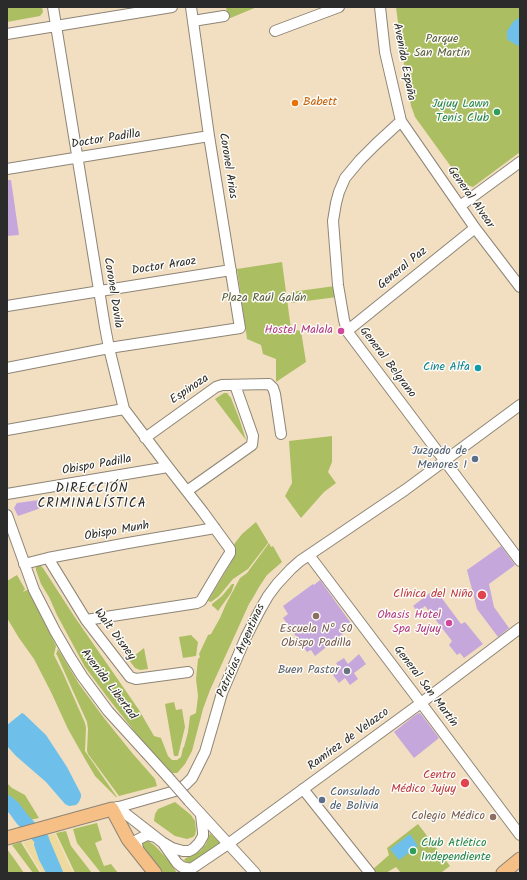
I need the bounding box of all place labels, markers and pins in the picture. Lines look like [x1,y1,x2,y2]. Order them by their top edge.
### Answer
place label: Babett [303,96,337,110]
marker: Babett [290,98,300,108]
place label: Jujuy Lawn Tenis Club [432,98,489,126]
marker: Jujuy Lawn Tenis Club [492,107,502,117]
place label: Hostel Malala [264,324,333,338]
marker: Hostel Malala [336,326,346,336]
place label: Cine Alfa [423,361,470,375]
marker: Cine Alfa [473,363,483,373]
place label: Juzgado de Menores 1 [411,445,467,473]
marker: Juzgado de Menores 1 [470,454,480,464]
place label: Clínica del Niño [393,588,473,602]
marker: Clínica del Niño [476,589,488,601]
place label: Ohasis Hotel Spa Jujuy [377,609,441,637]
marker: Escuela Nº 50 Obispo Padilla [311,611,321,621]
marker: Ohasis Hotel Spa Jujuy [444,618,454,628]
place label: Escuela Nº 50 Obispo Padilla [280,623,352,651]
place label: Buen Pastor [278,664,339,678]
marker: Buen Pastor [342,666,352,676]
place label: Centro Médico Jujuy [391,769,456,797]
marker: Centro Médico Jujuy [459,777,471,789]
place label: Consulado de Bolivia [330,786,380,814]
marker: Consulado de Bolivia [317,795,327,805]
place label: Colegio Médico [411,810,485,824]
marker: Colegio Médico [488,812,498,822]
place label: Club Atlético Independiente [421,837,491,865]
marker: Club Atlético Independiente [408,846,418,856]

